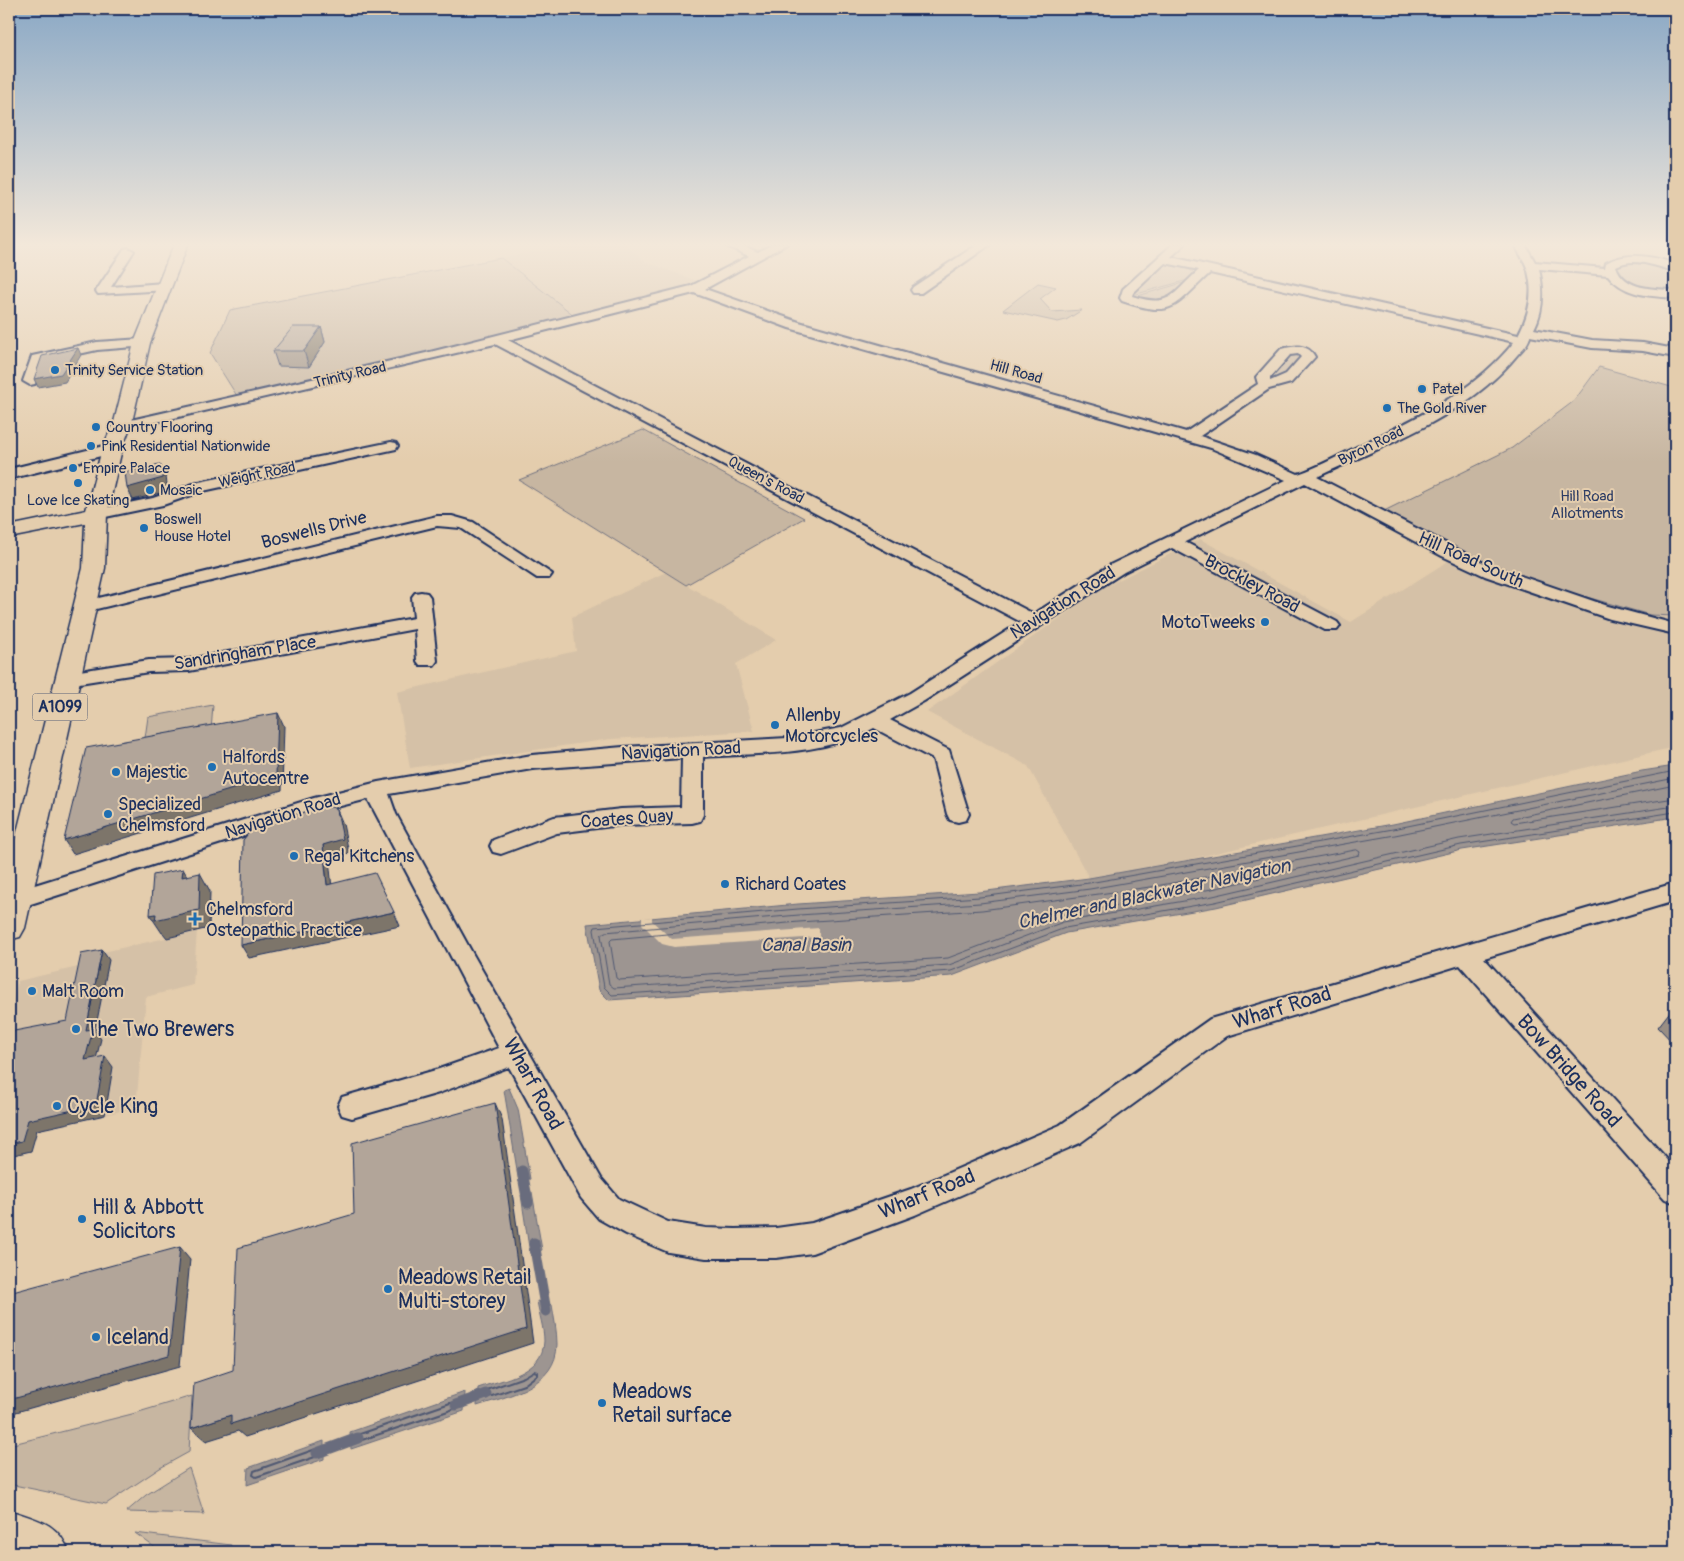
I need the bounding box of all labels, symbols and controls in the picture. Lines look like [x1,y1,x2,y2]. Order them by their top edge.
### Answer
street label: Hill Road [988,355,1044,389]
street label: Trinity Road [312,357,388,393]
place label: Trinity Service Station [65,361,203,380]
marker: Trinity Service Station [49,364,61,376]
place label: Patel [1432,380,1463,399]
marker: Patel [1416,383,1428,395]
place label: The Gold River [1397,399,1487,418]
marker: The Gold River [1381,402,1393,414]
place label: Country Flooring [106,418,213,437]
marker: Country Flooring [90,421,102,433]
street label: Byron Road [1335,422,1407,470]
place label: Pink Residential Nationwide [101,437,271,456]
marker: Pink Residential Nationwide [85,440,97,452]
street label: Queen's Road [725,452,807,508]
street label: Weight Road [217,458,297,492]
place label: Empire Palace [83,459,170,478]
marker: Empire Palace [67,462,79,474]
marker: Love Ice Skating [72,477,84,489]
place label: Mosaic [160,481,203,500]
marker: Mosaic [144,484,156,496]
park label: Hill Road Allotments [1551,487,1624,523]
place label: Love Ice Skating [27,491,129,510]
street label: Boswells Drive [259,506,369,554]
place label: Boswell House Hotel [154,510,231,546]
marker: Boswell House Hotel [138,522,150,534]
street label: Hill Road South [1415,526,1527,594]
street label: Brockley Road [1200,549,1304,619]
street label: Navigation Road [1006,561,1120,645]
place label: MotoTweeks [1161,611,1255,634]
marker: MotoTweeks [1259,616,1271,628]
street label: Sandringham Place [172,630,318,676]
road number: A1099 [32,694,88,720]
place label: Allenby Motorcycles [785,704,878,748]
marker: Allenby Motorcycles [769,719,781,731]
street label: Navigation Road [620,736,742,766]
place label: Halfords Autocentre [222,746,309,790]
place label: Majestic [126,761,188,784]
marker: Halfords Autocentre [206,761,218,773]
marker: Majestic [110,766,122,778]
street label: Navigation Road [222,787,344,845]
place label: Specialized Chelmsford [118,793,205,837]
street label: Coates Quay [580,804,674,834]
marker: Specialized Chelmsford [102,808,114,820]
place label: Regal Kitchens [304,845,414,868]
marker: Regal Kitchens [288,850,300,862]
water label: Chelmer and Blackwater Navigation [1016,853,1294,935]
place label: Richard Coates [735,873,846,896]
marker: Richard Coates [719,878,731,890]
place label: Chelmsford Osteopathic Practice [206,898,362,942]
marker: Chelmsford Osteopathic Practice [188,912,202,926]
water label: Canal Basin [761,933,852,957]
place label: Malt Room [42,980,124,1003]
street label: Wharf Road [1229,980,1335,1036]
marker: Malt Room [26,985,38,997]
street label: Bow Bridge Road [1511,1008,1627,1134]
place label: The Two Brewers [86,1016,235,1043]
marker: The Two Brewers [70,1023,82,1035]
street label: Wharf Road [497,1033,569,1135]
place label: Cycle King [67,1093,158,1120]
marker: Cycle King [51,1100,63,1112]
street label: Wharf Road [875,1162,979,1226]
place label: Hill & Abbott Solicitors [92,1194,204,1245]
marker: Hill & Abbott Solicitors [76,1213,88,1225]
place label: Meadows Retail Multi-storey [398,1264,532,1315]
marker: Meadows Retail Multi-storey [382,1283,394,1295]
place label: Iceland [106,1324,169,1351]
marker: Iceland [90,1331,102,1343]
place label: Meadows Retail surface [612,1378,732,1429]
marker: Meadows Retail surface [596,1397,608,1409]

